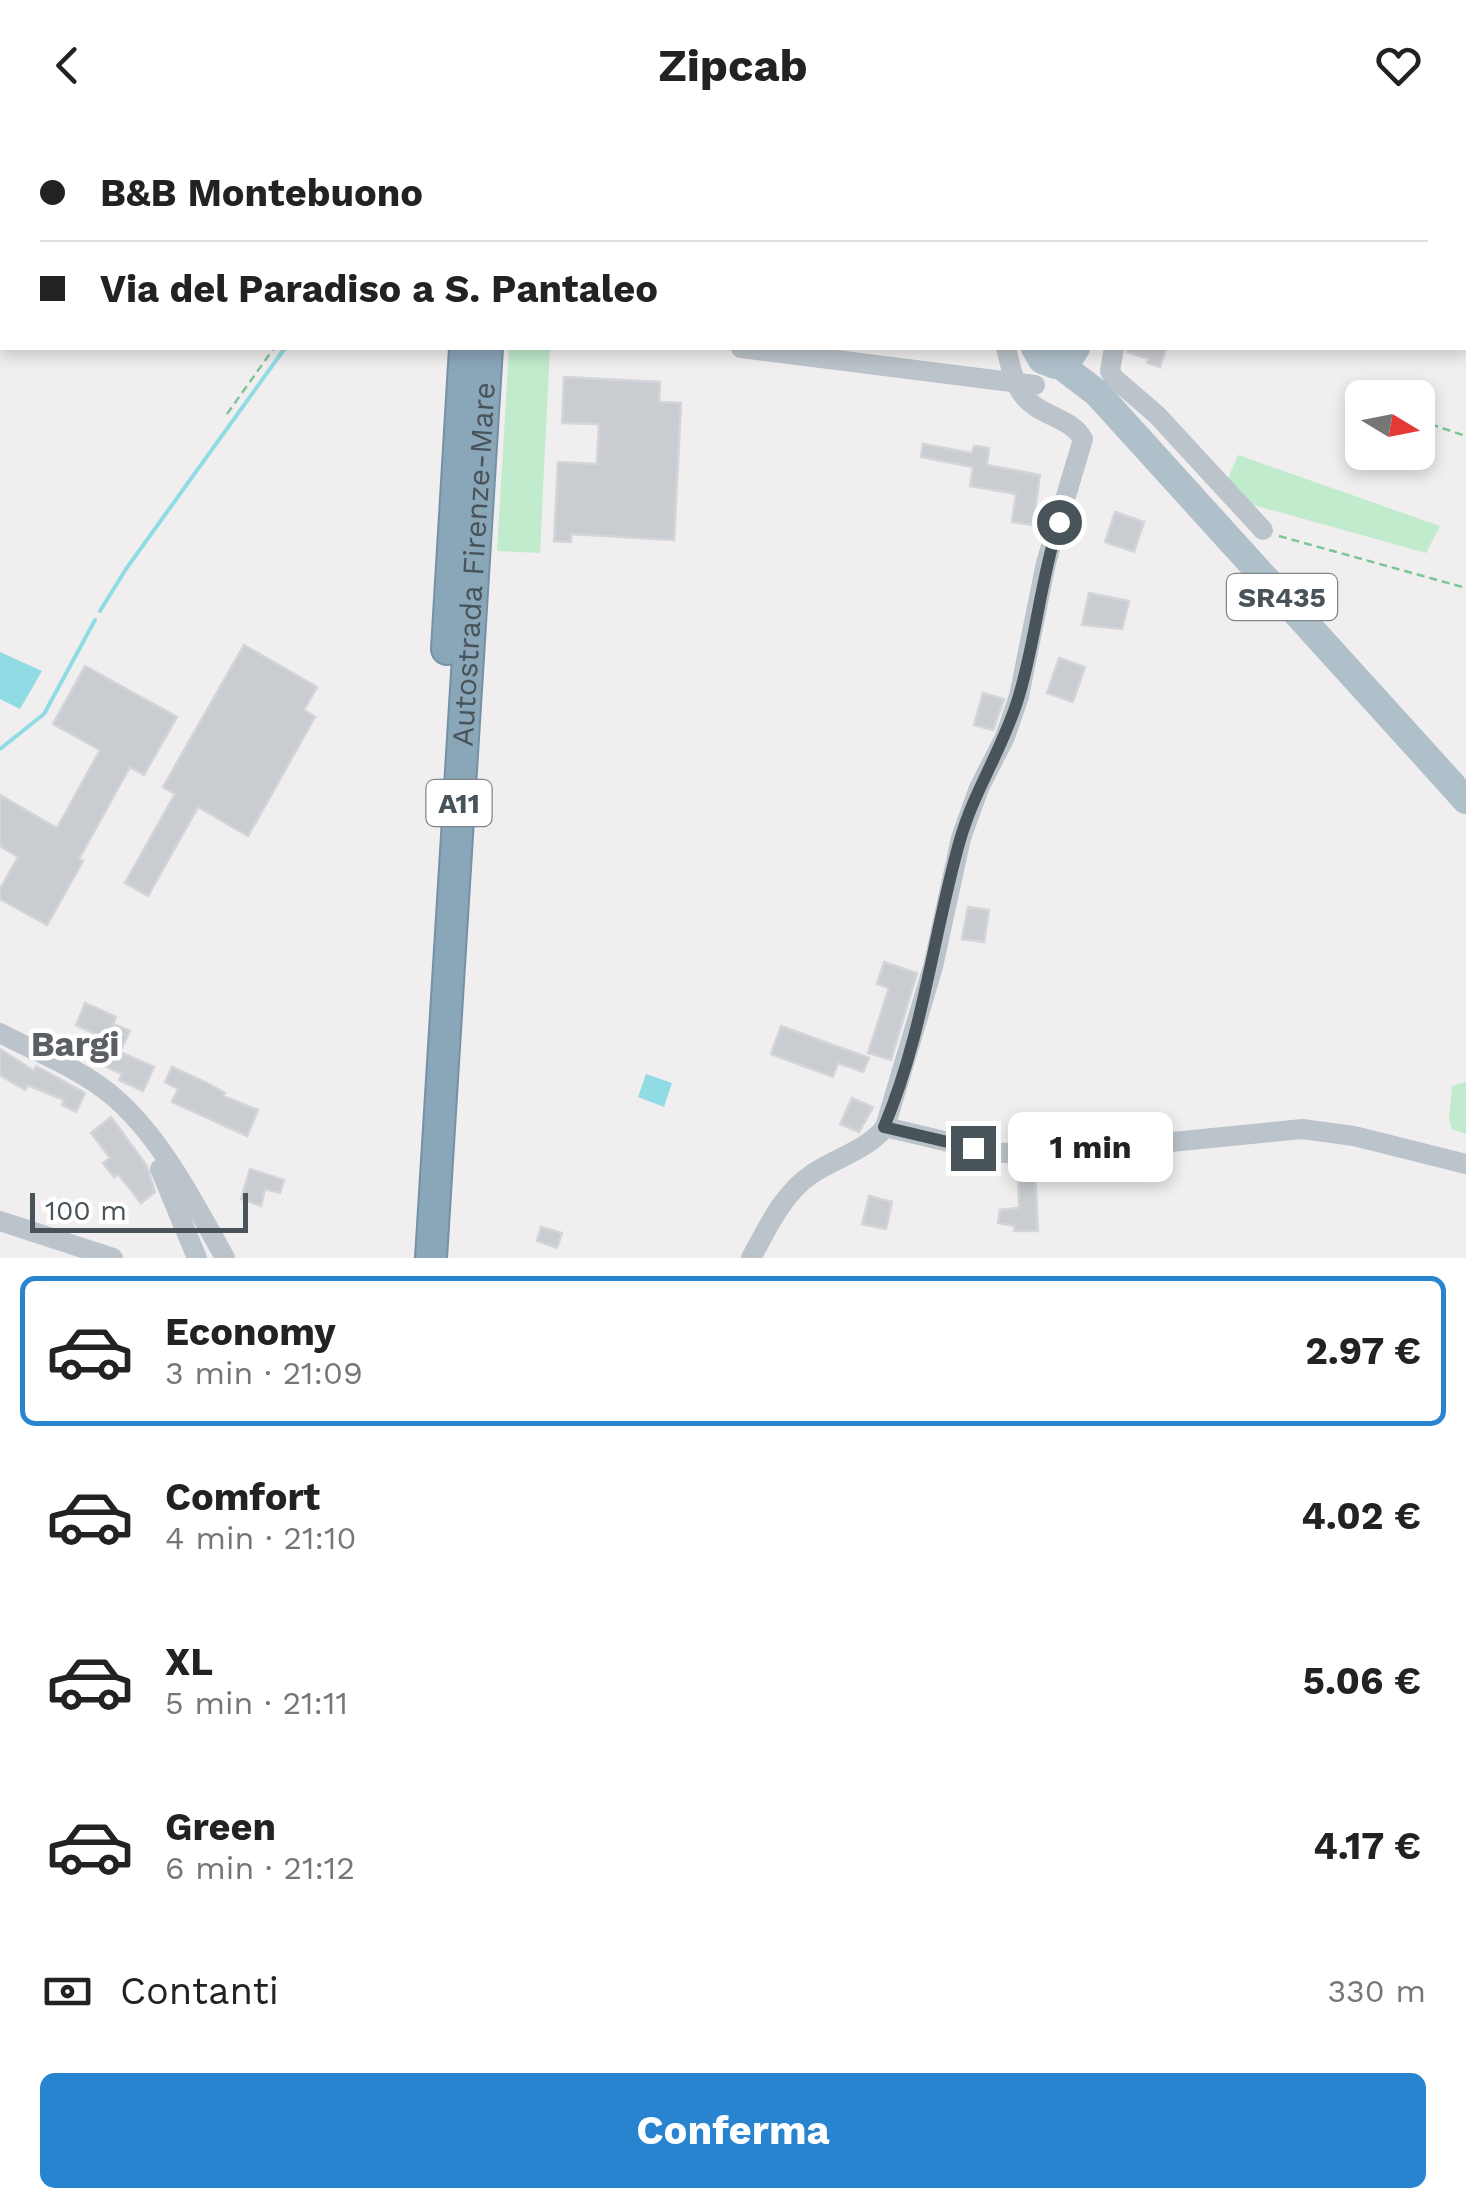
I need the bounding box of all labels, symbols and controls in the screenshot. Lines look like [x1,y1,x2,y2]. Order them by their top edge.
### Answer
icon: back [40,38,95,93]
icon: heart [1371,38,1426,93]
text: Zipcab [658,39,808,92]
text: B&B Montebuono [100,171,423,215]
text: Via del Paradiso a S. Pantaleo [100,267,658,311]
north arrow [1345,380,1435,470]
map controls [1345,380,1435,470]
street label: Autostrada Firenze-Mare [445,381,502,748]
route start [1037,500,1082,545]
road number: SR435 [1227,574,1337,620]
road number: A11 [426,780,492,826]
district label: Bargi [31,1023,119,1065]
callout: 1 min [1008,1113,1173,1183]
route end [951,1126,996,1171]
text: 1 min [1049,1128,1132,1166]
scale bar [30,1188,248,1232]
text: 100 m [45,1194,127,1227]
icon: car [45,1306,135,1396]
text: Economy [165,1310,336,1354]
text: 2.97 € [1305,1329,1421,1373]
text: 3 min · 21:09 [165,1354,363,1392]
icon: car [45,1471,135,1561]
text: Comfort [165,1475,320,1519]
text: 4.02 € [1301,1494,1421,1538]
text: 4 min · 21:10 [165,1519,356,1557]
icon: car [45,1636,135,1726]
text: XL [165,1640,213,1684]
text: 5.06 € [1303,1659,1421,1703]
text: 5 min · 21:11 [165,1684,348,1722]
icon: car [45,1801,135,1891]
text: Green [165,1805,276,1849]
text: 4.17 € [1313,1824,1421,1868]
text: 6 min · 21:12 [165,1849,355,1887]
icon: cash [40,1964,95,2019]
text: Contanti [120,1969,279,2013]
text: 330 m [1327,1972,1426,2010]
button: Conferma [40,2073,1426,2188]

